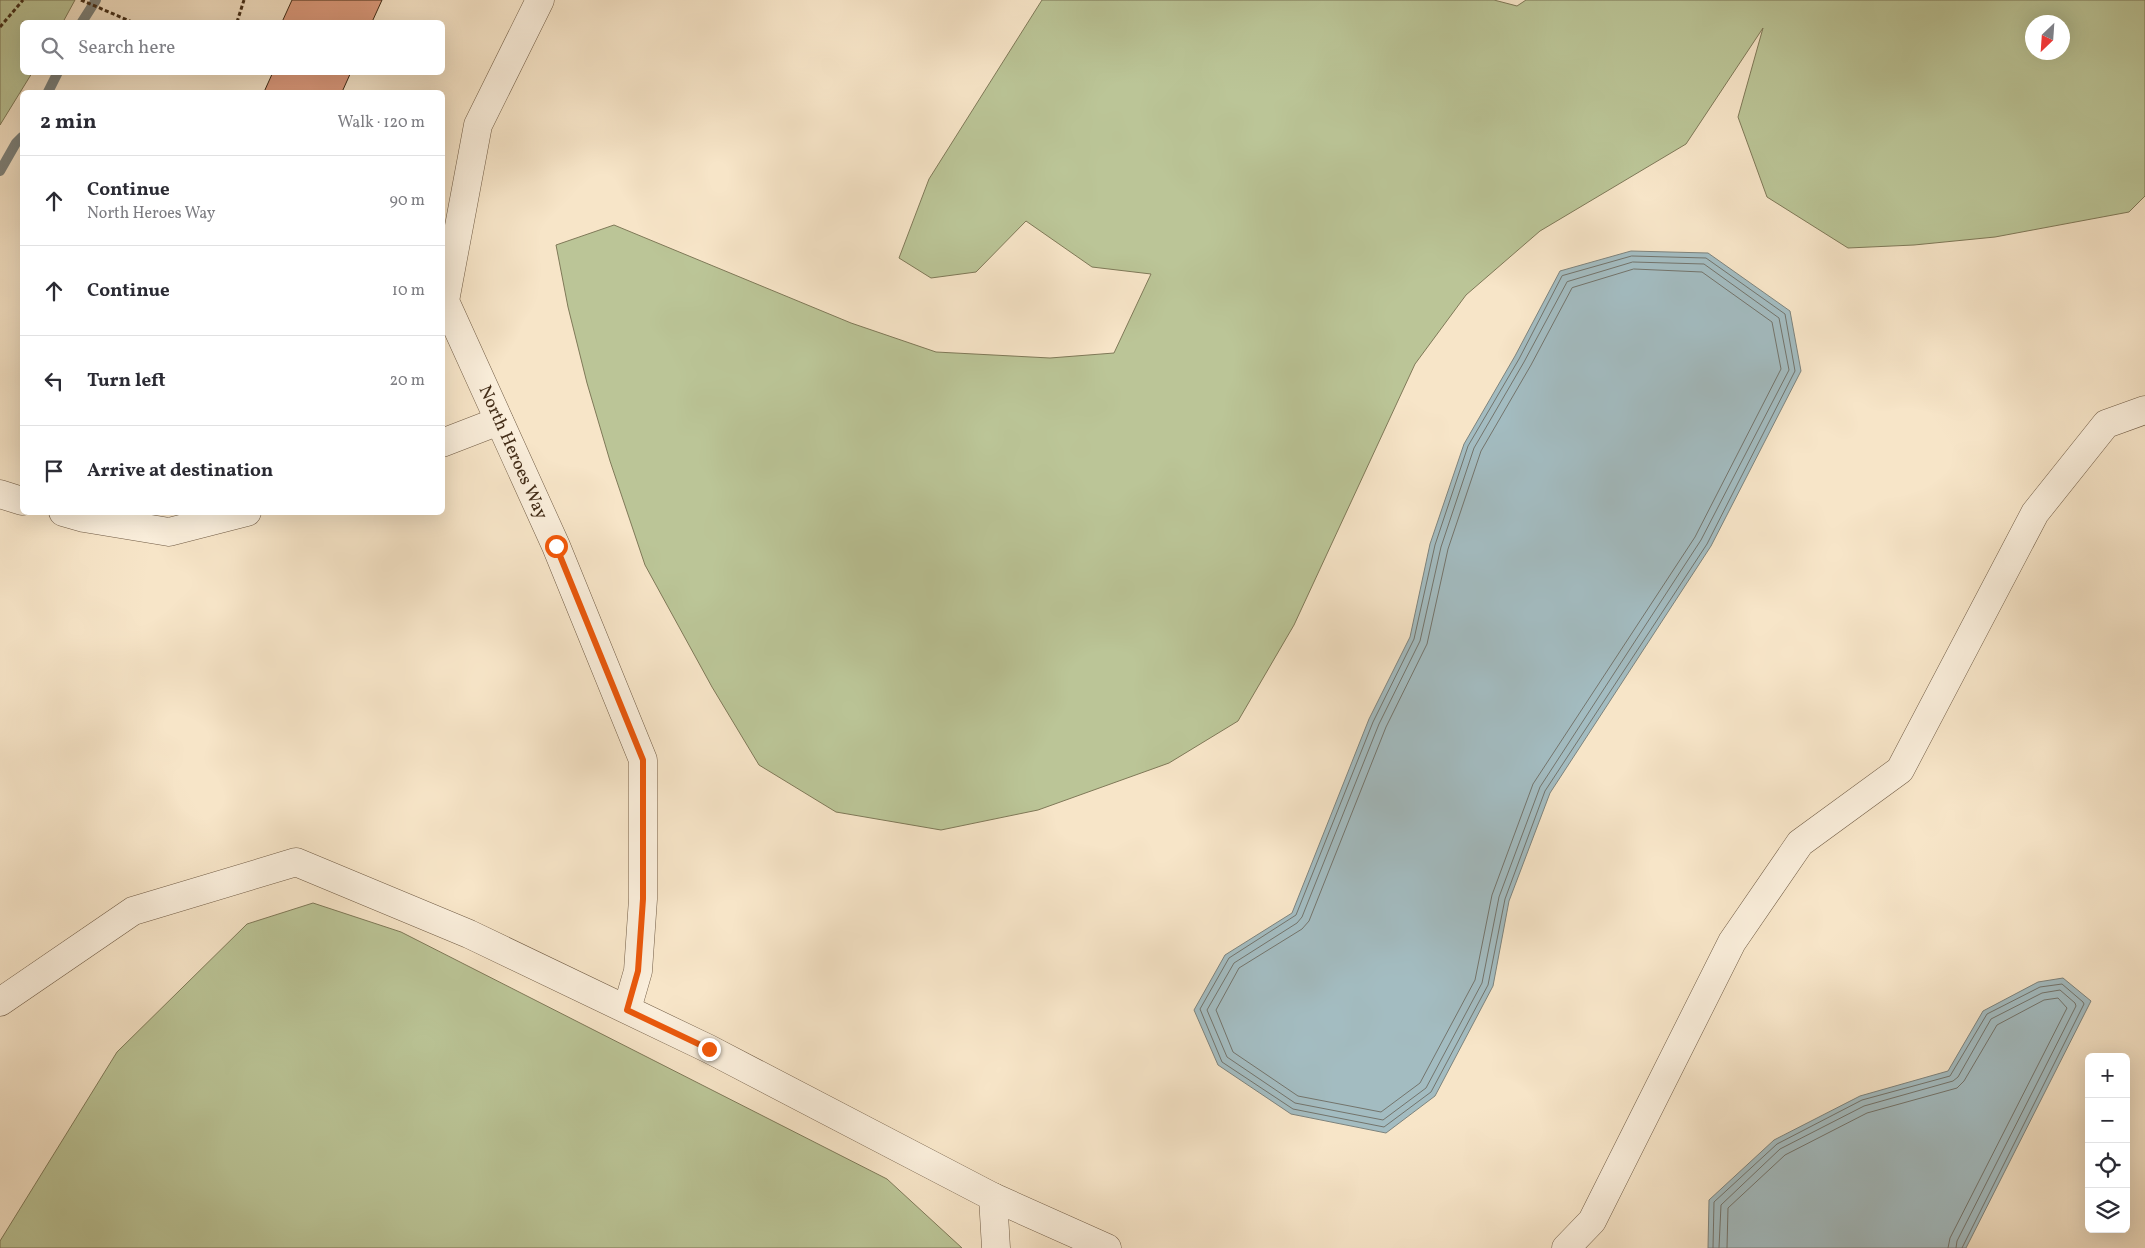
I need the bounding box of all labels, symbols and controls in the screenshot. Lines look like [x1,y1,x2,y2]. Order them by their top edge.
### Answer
north arrow [2025,15,2070,60]
search box [20,20,445,75]
icon: search [38,34,66,62]
text: Search here [78,35,175,61]
text: 2 min [40,108,97,137]
text: Walk · 120 m [337,112,425,134]
text: Continue [87,177,170,203]
icon: ahead [40,187,68,215]
text: 90 m [389,190,425,212]
text: North Heroes Way [87,203,216,225]
icon: ahead [40,277,68,305]
text: Continue [87,278,170,304]
text: 10 m [392,280,425,302]
icon: left [40,367,68,395]
text: Turn left [87,368,166,394]
text: 20 m [390,370,425,392]
street label: North Heroes Way [472,381,554,524]
icon: arrive [40,457,68,485]
text: Arrive at destination [87,458,273,484]
route start [545,535,568,558]
route end [698,1038,721,1061]
map controls [2085,1053,2130,1233]
button: + [2085,1053,2130,1098]
button: − [2085,1098,2130,1143]
button: locate [2085,1143,2130,1188]
button: layers [2085,1188,2130,1233]

